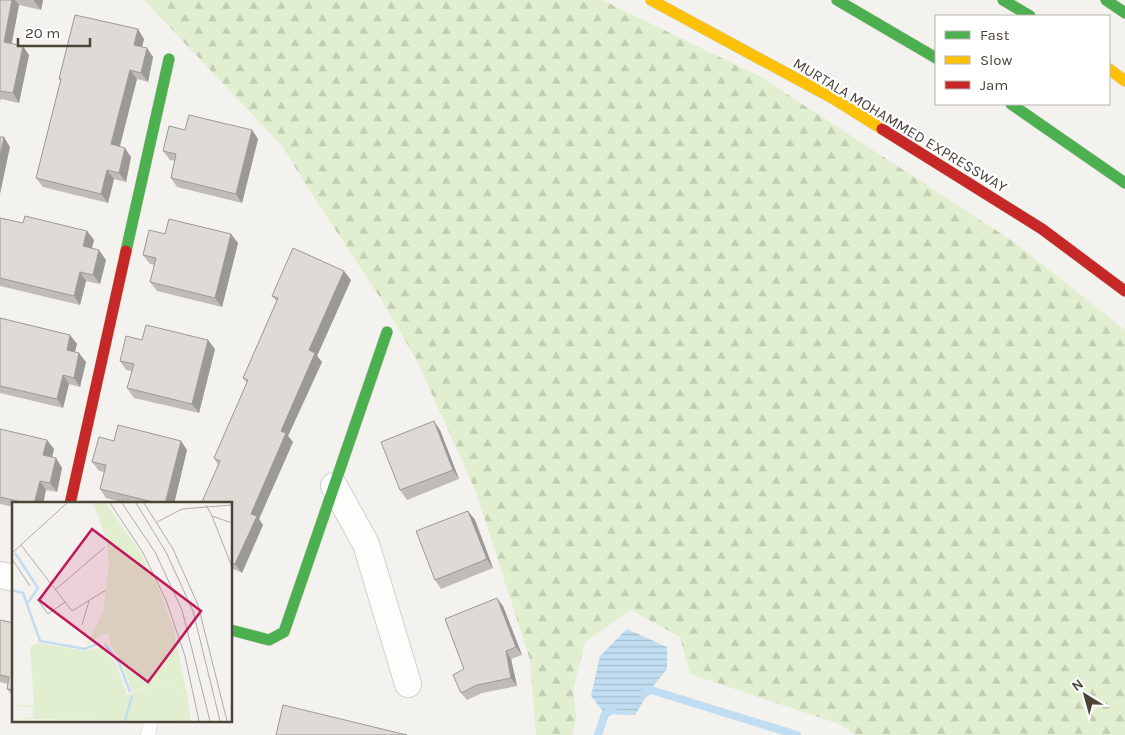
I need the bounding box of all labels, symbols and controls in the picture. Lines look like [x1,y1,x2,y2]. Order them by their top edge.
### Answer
scale bar [18,15,90,47]
legend [935,15,1110,105]
text: 20 m [25,24,60,42]
text: Fast [980,26,1010,44]
text: Slow [980,51,1012,69]
street label: MURTALA MOHAMMED EXPRESSWAY [790,54,1011,197]
text: Jam [980,76,1008,94]
inset map [12,502,232,722]
north arrow [1060,670,1110,720]
text: N [1068,675,1087,695]

